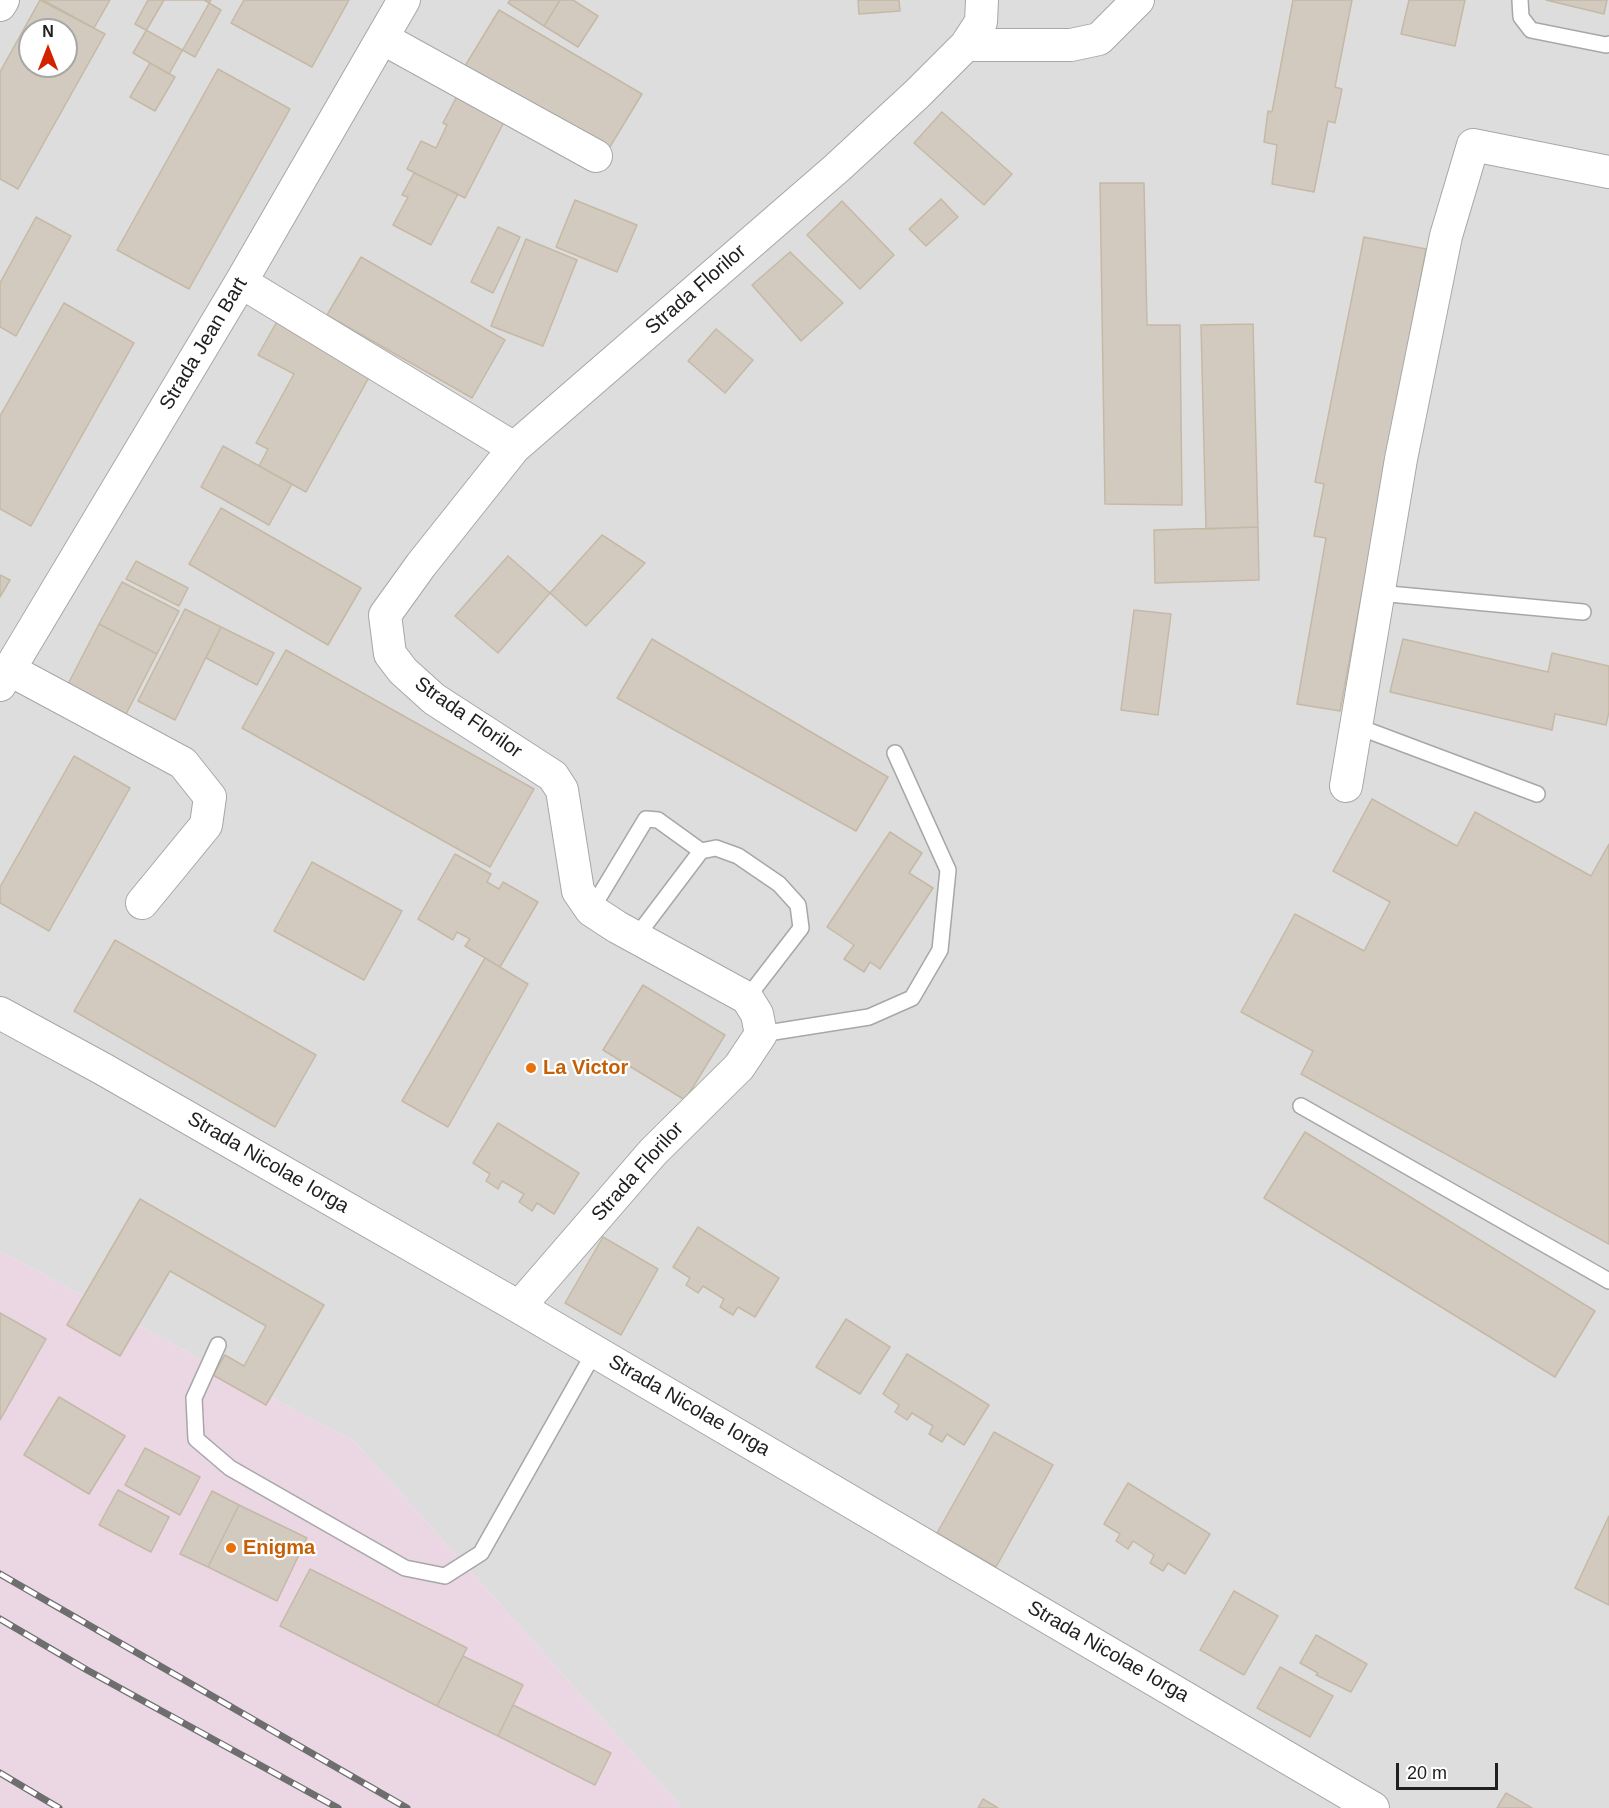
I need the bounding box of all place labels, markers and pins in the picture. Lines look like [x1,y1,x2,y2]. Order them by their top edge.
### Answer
place label: La Victor [543,1056,628,1080]
marker: La Victor [524,1061,538,1075]
place label: Enigma [243,1536,315,1560]
marker: Enigma [224,1541,238,1555]

